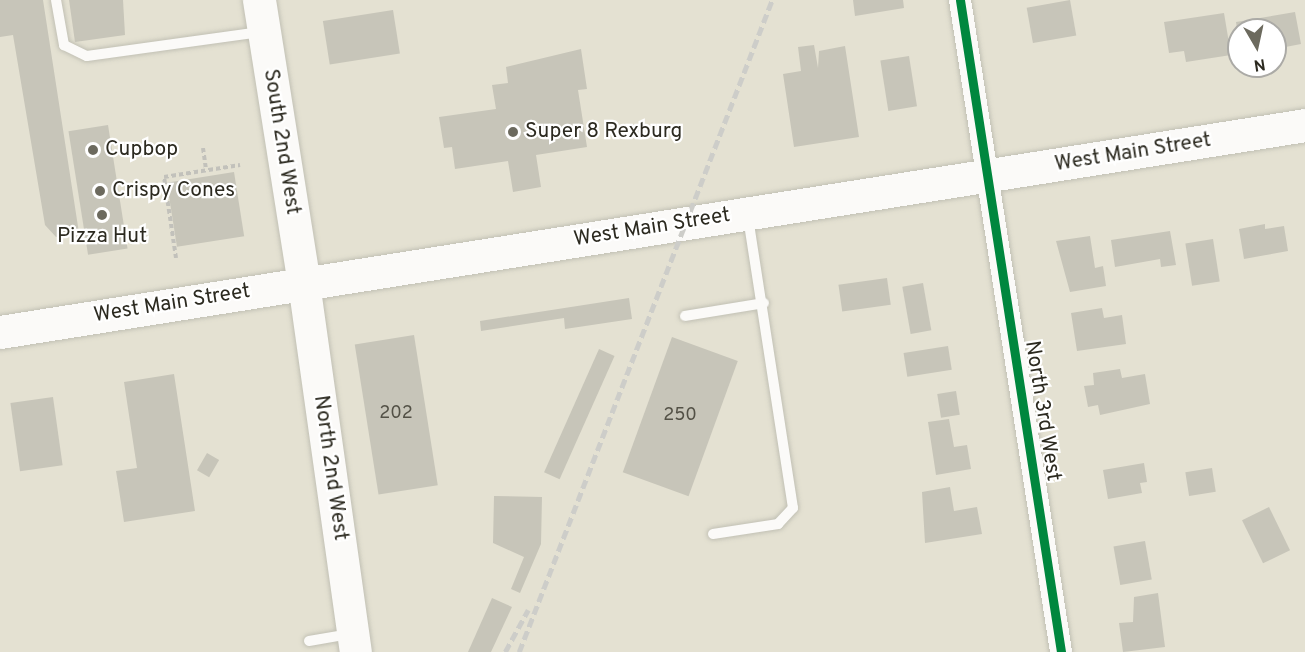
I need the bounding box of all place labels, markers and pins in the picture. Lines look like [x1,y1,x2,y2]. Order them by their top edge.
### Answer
place label: Super 8 Rexburg [525,119,682,145]
marker: Super 8 Rexburg [506,125,520,139]
place label: Cupbop [105,137,178,163]
marker: Cupbop [86,143,100,157]
place label: Crispy Cones [112,178,235,204]
marker: Crispy Cones [93,184,107,198]
marker: Pizza Hut [95,208,109,222]
place label: Pizza Hut [57,224,147,250]

